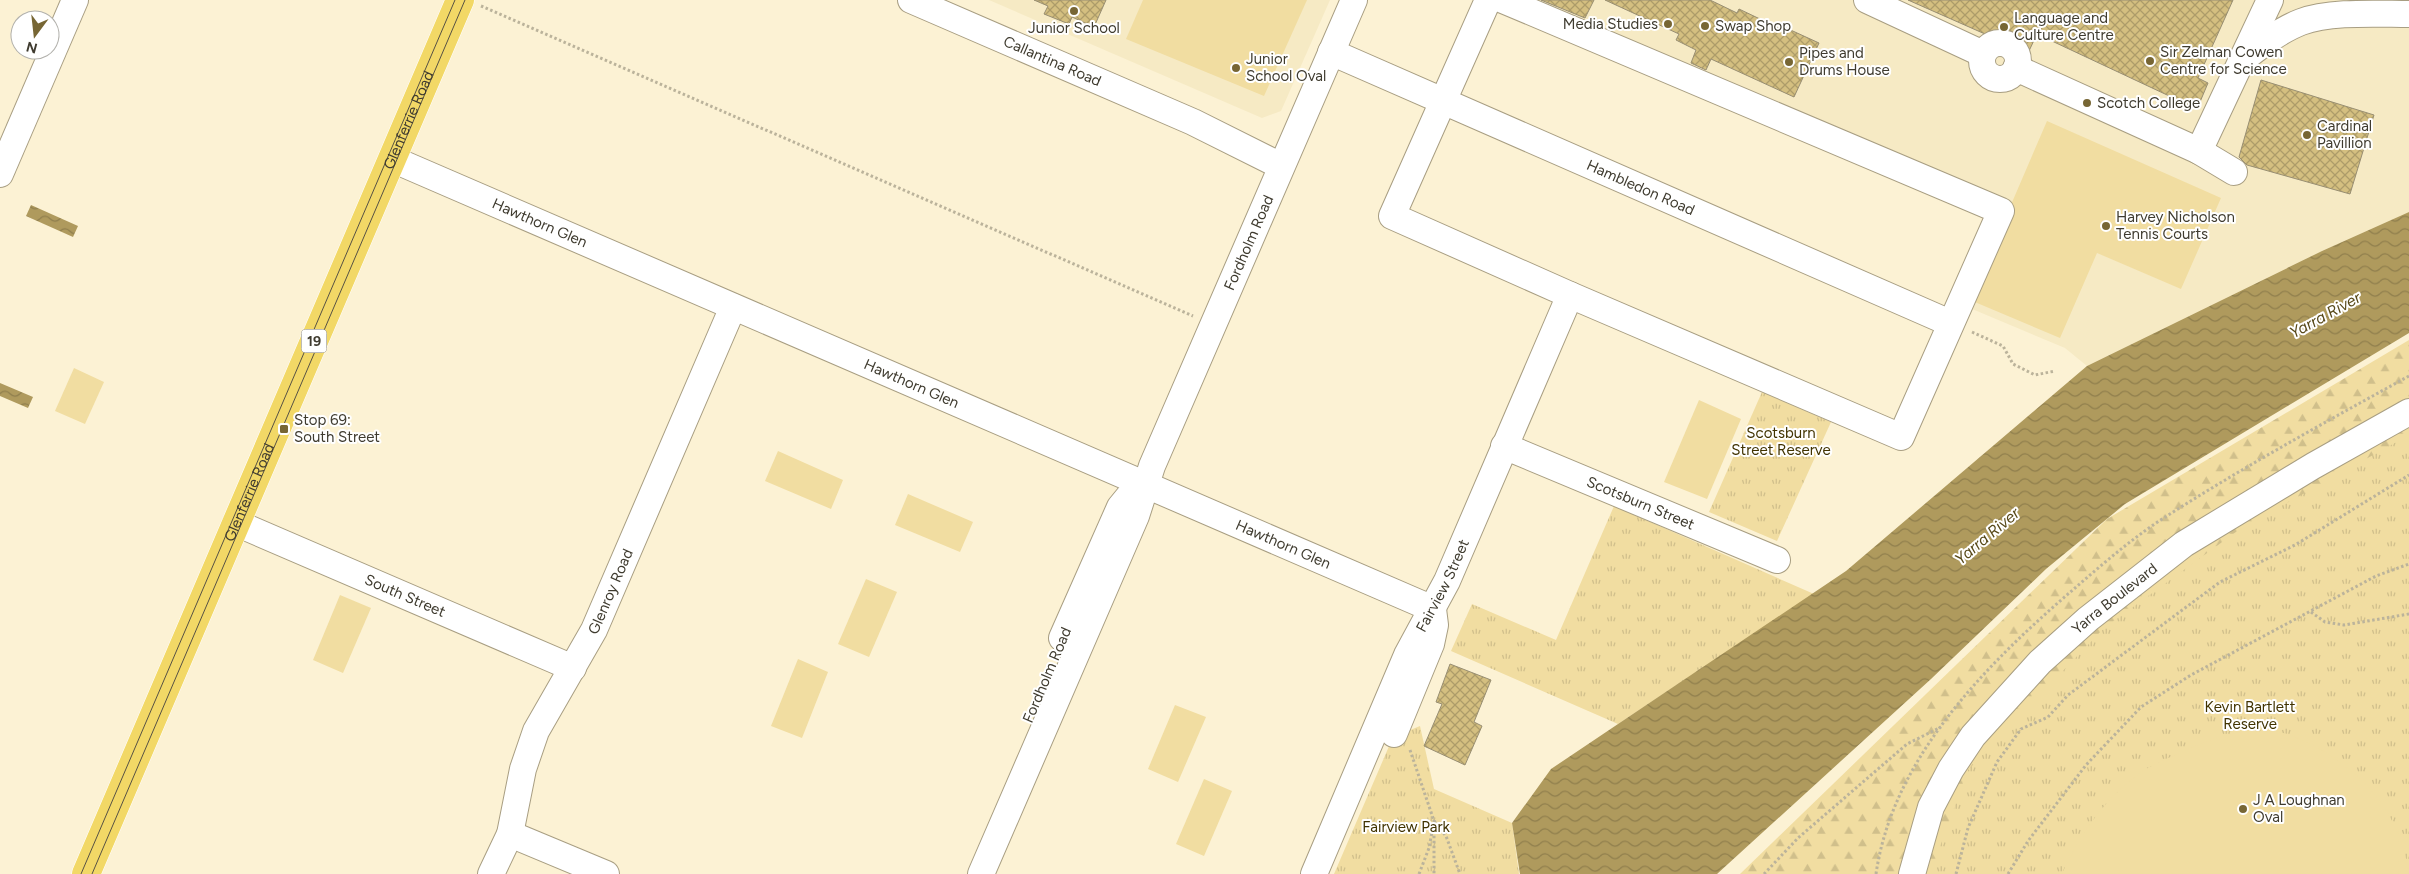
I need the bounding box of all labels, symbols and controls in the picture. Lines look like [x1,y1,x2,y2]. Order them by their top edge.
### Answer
marker: Junior School [1068,5,1080,17]
place label: Language and Culture Centre [2014,9,2114,44]
north arrow [10,10,60,60]
place label: Media Studies [1563,15,1658,33]
place label: Swap Shop [1715,17,1791,35]
marker: Media Studies [1662,18,1674,30]
place label: Junior School [1028,19,1120,37]
marker: Swap Shop [1699,20,1711,32]
marker: Language and Culture Centre [1998,21,2010,33]
street label: Callantina Road [1001,32,1104,90]
text: N [24,37,39,57]
place label: Sir Zelman Cowen Centre for Science [2160,43,2287,78]
place label: Pipes and Drums House [1799,44,1890,79]
place label: Junior School Oval [1246,50,1326,85]
marker: Sir Zelman Cowen Centre for Science [2144,55,2156,67]
marker: Pipes and Drums House [1783,56,1795,68]
marker: Junior School Oval [1230,62,1242,74]
street label: Glenferrie Road [380,68,438,172]
place label: Scotch College [2097,94,2200,112]
marker: Scotch College [2081,97,2093,109]
place label: Cardinal Pavillion [2317,117,2372,152]
marker: Cardinal Pavillion [2301,129,2313,141]
street label: Hambledon Road [1584,156,1697,219]
street label: Fordholm Road [1220,192,1277,293]
street label: Hawthorn Glen [489,194,590,251]
place label: Harvey Nicholson Tennis Courts [2116,208,2235,243]
marker: Harvey Nicholson Tennis Courts [2100,220,2112,232]
water label: Yarra River [2286,287,2364,342]
road number: 19 [302,330,326,352]
street label: Hawthorn Glen [861,355,962,412]
place label: Stop 69: South Street [294,411,380,446]
marker: Stop 69: South Street [278,423,290,435]
park label: Scotsburn Street Reserve [1731,424,1831,459]
street label: Glenferrie Road [220,441,278,544]
street label: Scotsburn Street [1584,473,1697,534]
water label: Yarra River [1951,503,2024,568]
street label: Hawthorn Glen [1233,516,1334,573]
street label: Fairview Street [1412,536,1473,635]
street label: Glenroy Road [584,546,637,637]
street label: Yarra Boulevard [2068,559,2161,638]
street label: South Street [362,570,448,621]
street label: Fordholm Road [1019,625,1075,725]
park label: Kevin Bartlett Reserve [2205,698,2296,733]
place label: J A Loughnan Oval [2253,791,2345,826]
marker: J A Loughnan Oval [2237,803,2249,815]
park label: Fairview Park [1362,818,1450,836]

